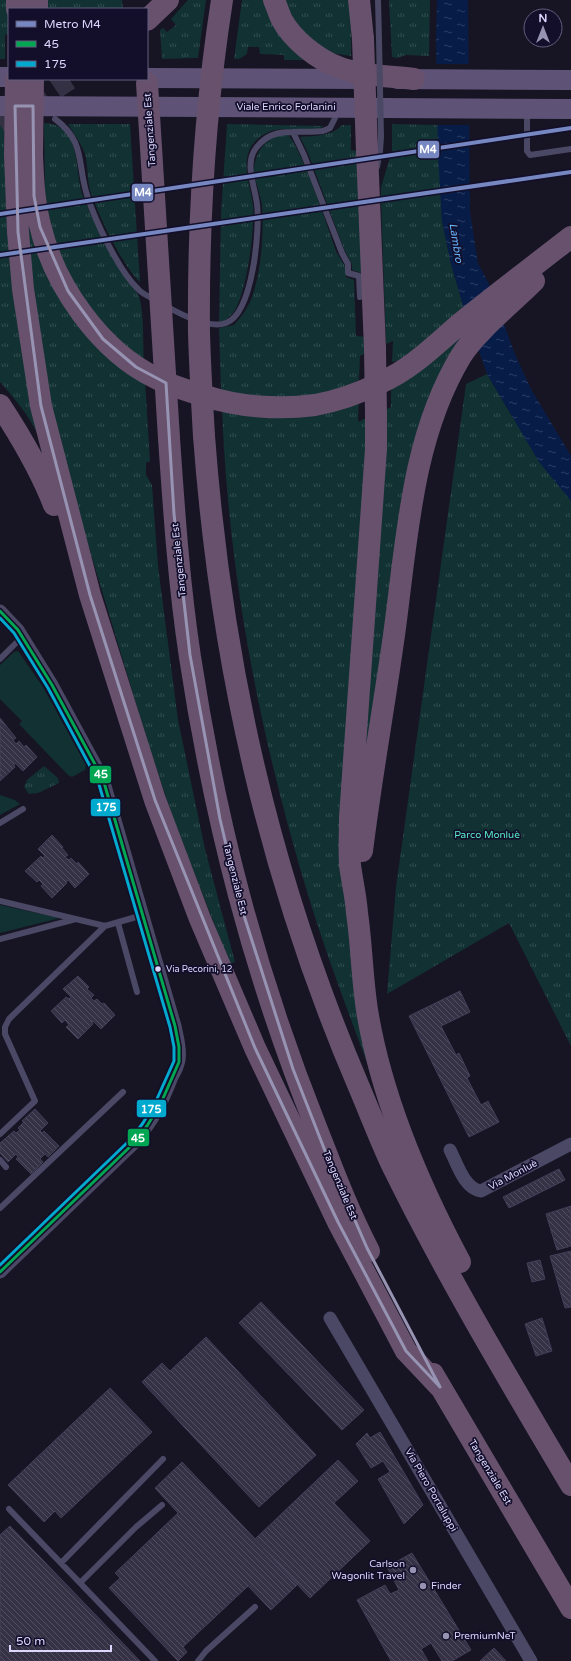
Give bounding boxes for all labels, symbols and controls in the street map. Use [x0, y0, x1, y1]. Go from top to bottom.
legend [8, 8, 148, 80]
north arrow [523, 8, 563, 48]
text: N [539, 12, 547, 25]
text: Metro M4 [44, 17, 101, 31]
text: 45 [44, 37, 59, 51]
text: 175 [44, 57, 67, 71]
street label: Tangenziale Est [141, 93, 159, 167]
street label: Viale Enrico Forlanini [236, 101, 336, 113]
line badge: M4 [417, 140, 440, 159]
text: M4 [419, 143, 437, 156]
line badge: M4 [131, 183, 154, 202]
text: M4 [134, 186, 152, 199]
water label: Lambro [446, 222, 466, 265]
street label: Tangenziale Est [169, 523, 189, 597]
line badge: 45 [89, 765, 112, 784]
text: 45 [94, 768, 108, 781]
line badge: 175 [90, 798, 121, 817]
text: 175 [96, 801, 116, 814]
park label: Parco Monluè [454, 829, 520, 841]
street label: Tangenziale Est [220, 842, 250, 916]
marker: Via Pecorini, 12 [153, 964, 163, 974]
place label: Via Pecorini, 12 [166, 964, 232, 975]
line badge: 175 [136, 1099, 167, 1118]
text: 175 [141, 1103, 161, 1116]
line badge: 45 [127, 1128, 150, 1147]
text: 45 [131, 1132, 145, 1145]
street label: Tangenziale Est [320, 1149, 360, 1221]
street label: Via Monluè [487, 1157, 540, 1193]
street label: Tangenziale Est [466, 1437, 514, 1507]
street label: Via Piero Portaluppi [402, 1446, 460, 1534]
place label: Carlson Wagonlit Travel [332, 1558, 405, 1582]
marker: Carlson Wagonlit Travel [408, 1565, 418, 1575]
place label: Finder [431, 1580, 462, 1592]
marker: Finder [418, 1581, 428, 1591]
scale bar [10, 1627, 111, 1653]
place label: PremiumNeT [454, 1630, 516, 1642]
marker: PremiumNeT [441, 1631, 451, 1641]
text: 50 m [16, 1634, 45, 1648]

